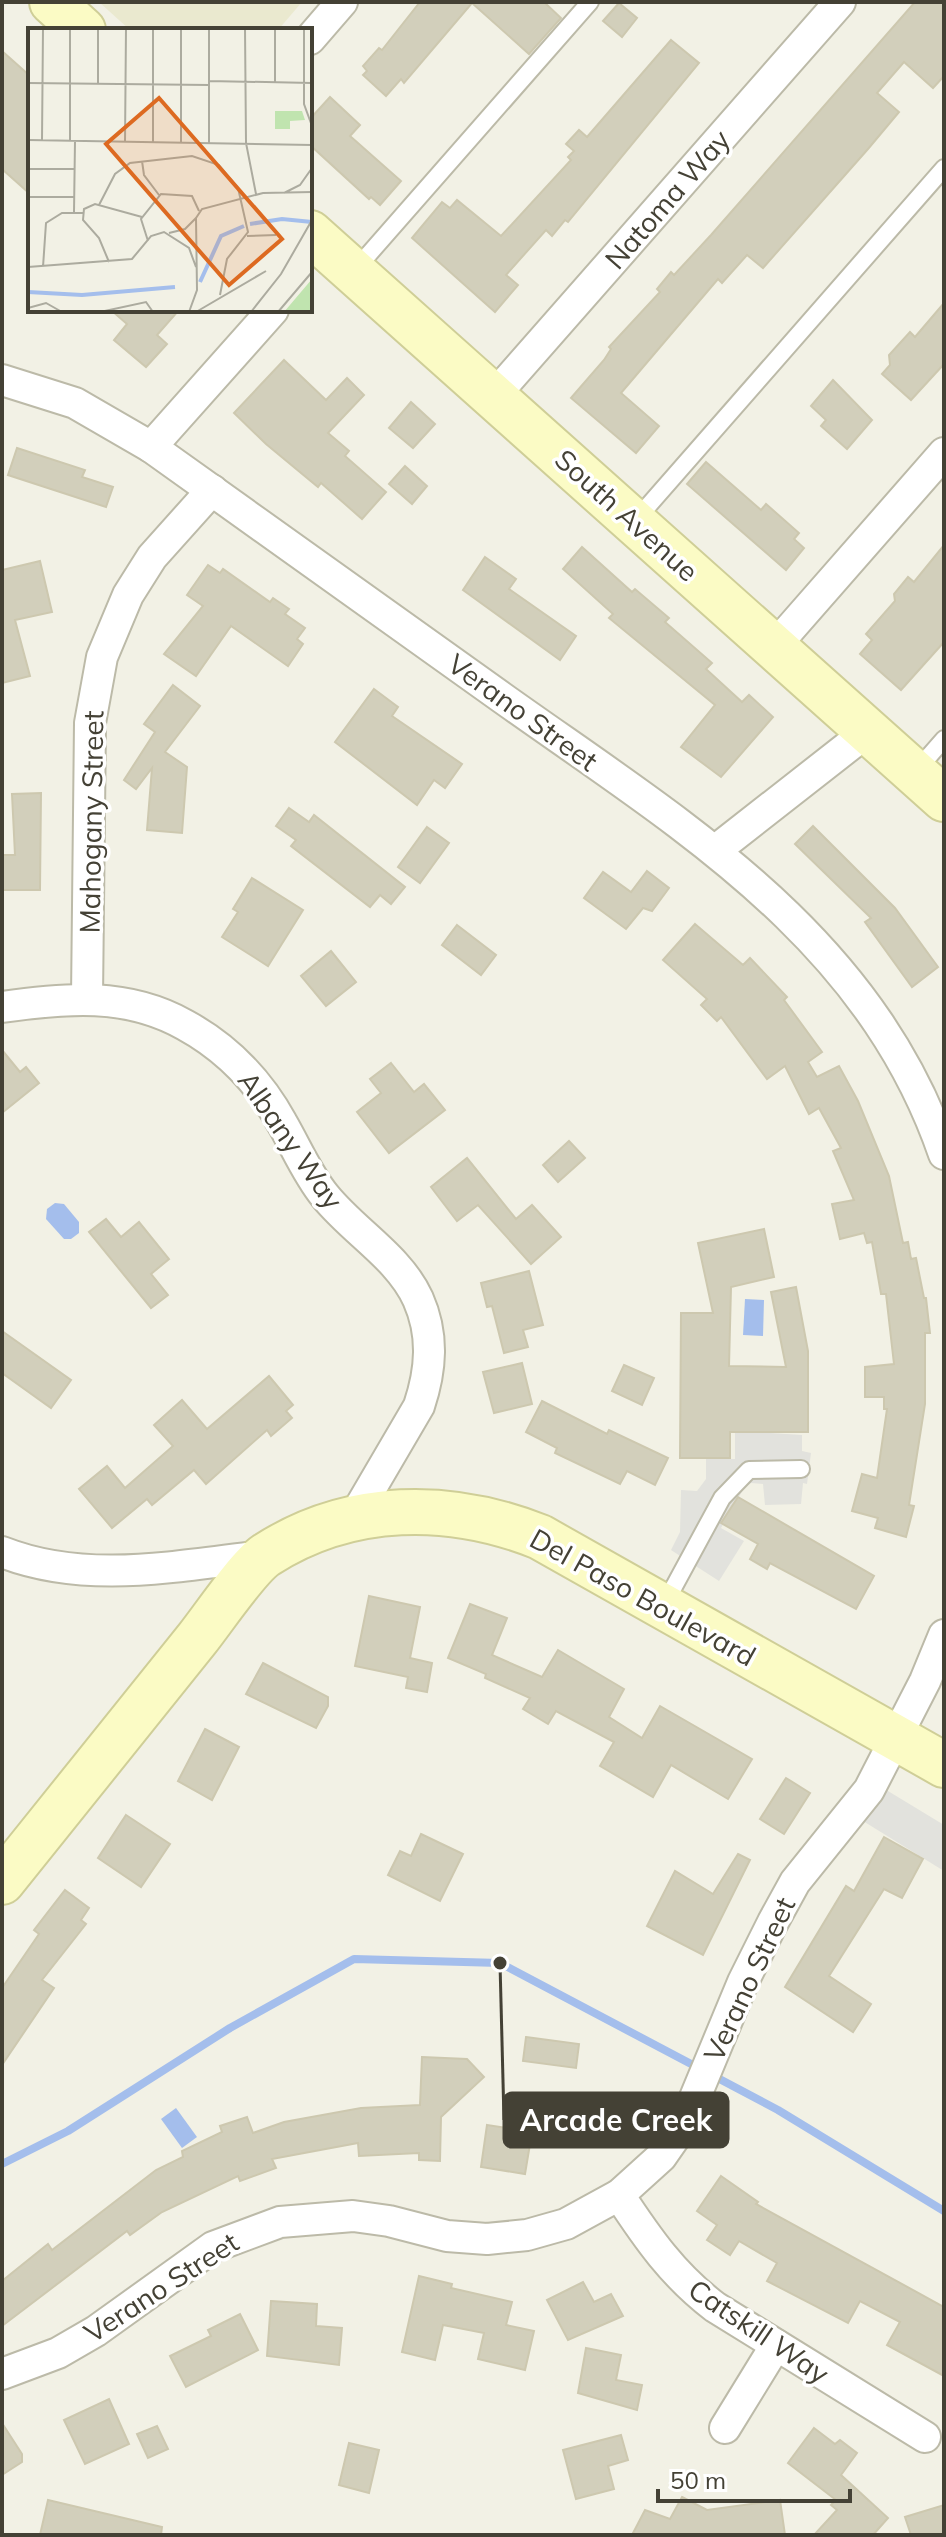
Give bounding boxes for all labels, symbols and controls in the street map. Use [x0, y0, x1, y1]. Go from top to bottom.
inset map [28, 28, 312, 312]
street label: Natoma Way [597, 122, 737, 276]
street label: South Avenue [548, 442, 706, 588]
street label: Verano Street [441, 646, 605, 778]
street label: Mahogany Street [72, 710, 110, 934]
street label: Albany Way [231, 1064, 351, 1216]
street label: Del Paso Boulevard [524, 1520, 762, 1674]
street label: Verano Street [696, 1891, 802, 2067]
callout: Arcade Creek [504, 2093, 728, 2147]
text: Arcade Creek [520, 2101, 714, 2139]
street label: Verano Street [77, 2224, 245, 2350]
street label: Catskill Way [682, 2271, 836, 2391]
scale bar [658, 2453, 850, 2503]
text: 50 m [670, 2465, 726, 2495]

